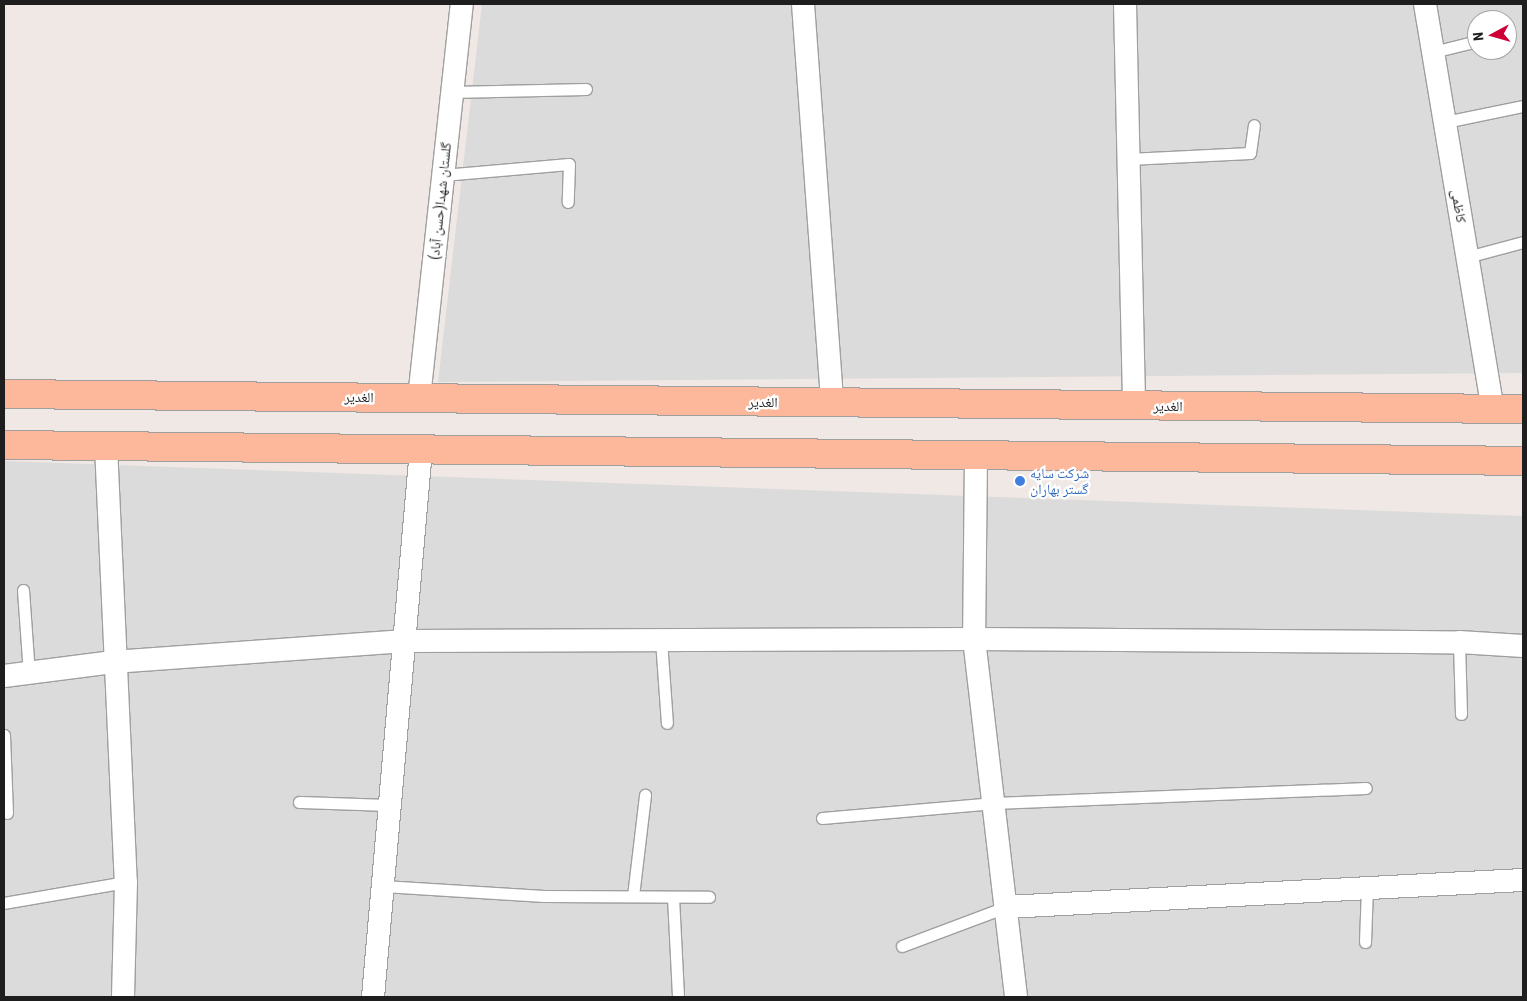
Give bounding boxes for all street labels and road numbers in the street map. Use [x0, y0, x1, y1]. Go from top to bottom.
street label: گلستان شهدا(حسن آباد) [425, 141, 455, 261]
street label: کاظمی [1448, 188, 1470, 224]
street label: الغدیر [344, 388, 374, 406]
street label: الغدیر [748, 393, 778, 411]
street label: الغدیر [1153, 397, 1183, 415]

